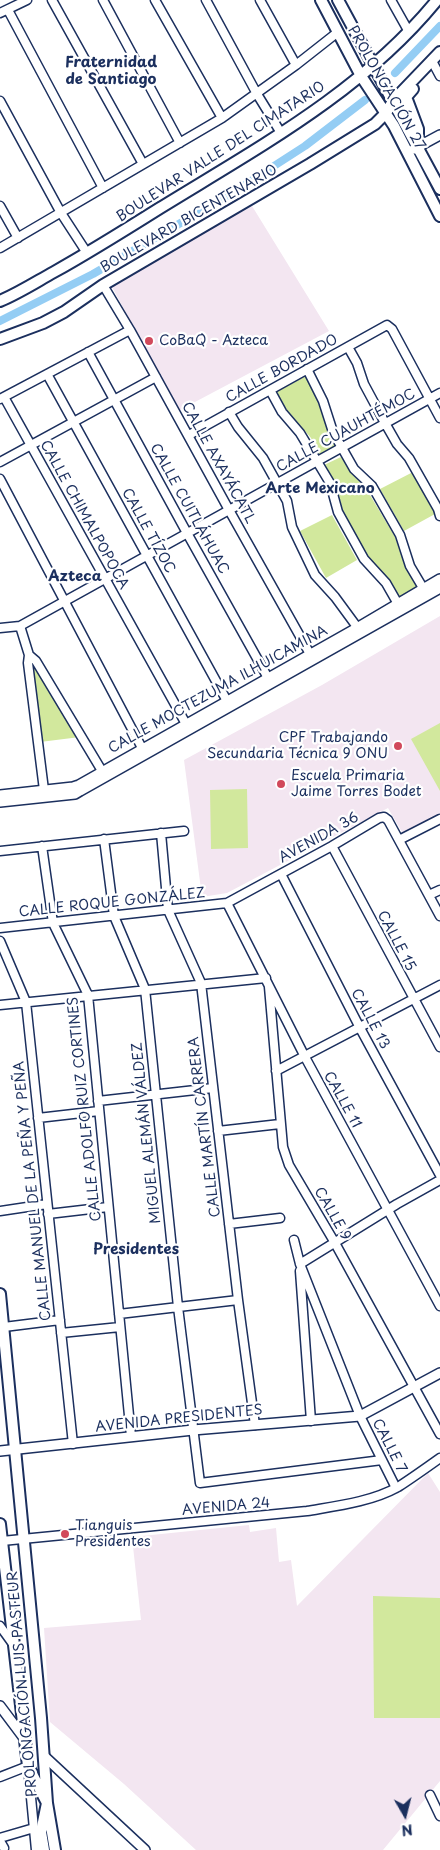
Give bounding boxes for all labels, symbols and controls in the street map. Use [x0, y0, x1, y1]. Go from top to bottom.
street label: PROLONGACIÓN 27 [344, 23, 428, 153]
district label: Fraternidad de Santiago [65, 54, 157, 89]
street label: BOULEVAR VALLE DEL CIMATARIO [114, 78, 328, 226]
street label: BOULEVARD BICENTENARIO [98, 161, 280, 277]
street label: CALLE BORDADO [223, 331, 341, 407]
place label: CoBaQ - Azteca [159, 333, 268, 349]
marker: CoBaQ - Azteca [143, 335, 155, 347]
street label: CALLE CUAUHTÉMOC [274, 386, 418, 476]
street label: CALLE AXAYÁCATL [178, 399, 258, 527]
street label: CALLE CHIMALPOPOCA [36, 437, 132, 593]
street label: CALLE CUITLÁHUAC [146, 441, 232, 577]
district label: Arte Mexicano [265, 480, 375, 498]
street label: CALLE TÍZOC [118, 486, 178, 576]
district label: Azteca [48, 568, 102, 586]
street label: CALLE MOCTEZUMA ILHUICAMINA [105, 623, 331, 757]
place label: CPF Trabajando Secundaria Técnica 9 ONU [207, 730, 388, 762]
marker: CPF Trabajando Secundaria Técnica 9 ONU [392, 740, 404, 752]
place label: Escuela Primaria Jaime Torres Bodet [291, 768, 422, 800]
marker: Escuela Primaria Jaime Torres Bodet [275, 778, 287, 790]
street label: AVENIDA 36 [276, 809, 362, 867]
street label: CALLE ROQUE GONZÁLEZ [18, 885, 206, 921]
street label: CALLE 15 [373, 908, 419, 974]
street label: CALLE 13 [347, 986, 393, 1052]
street label: CALLE ADOLFO RUIZ CORTINES [65, 996, 105, 1222]
street label: CALLE MARTÍN CARRERA [186, 1036, 224, 1218]
street label: MIGUEL ALEMÁN VÁLDEZ [129, 1041, 165, 1225]
street label: CALLE MANUEL DE LA PEÑA Y PEÑA [11, 1060, 55, 1322]
street label: CALLE 11 [320, 1069, 364, 1131]
street label: CALLE 9 [310, 1184, 354, 1244]
district label: Presidentes [93, 1241, 179, 1259]
street label: AVENIDA PRESIDENTES [95, 1402, 263, 1436]
street label: CALLE 7 [368, 1416, 410, 1476]
street label: AVENIDA 24 [181, 1495, 271, 1519]
place label: Tianguis Presidentes [75, 1518, 151, 1550]
marker: Tianguis Presidentes [59, 1528, 71, 1540]
street label: PROLONGACIÓN LUIS PASTEUR [5, 1570, 41, 1798]
north arrow [380, 1790, 430, 1840]
text: N [400, 1819, 414, 1842]

